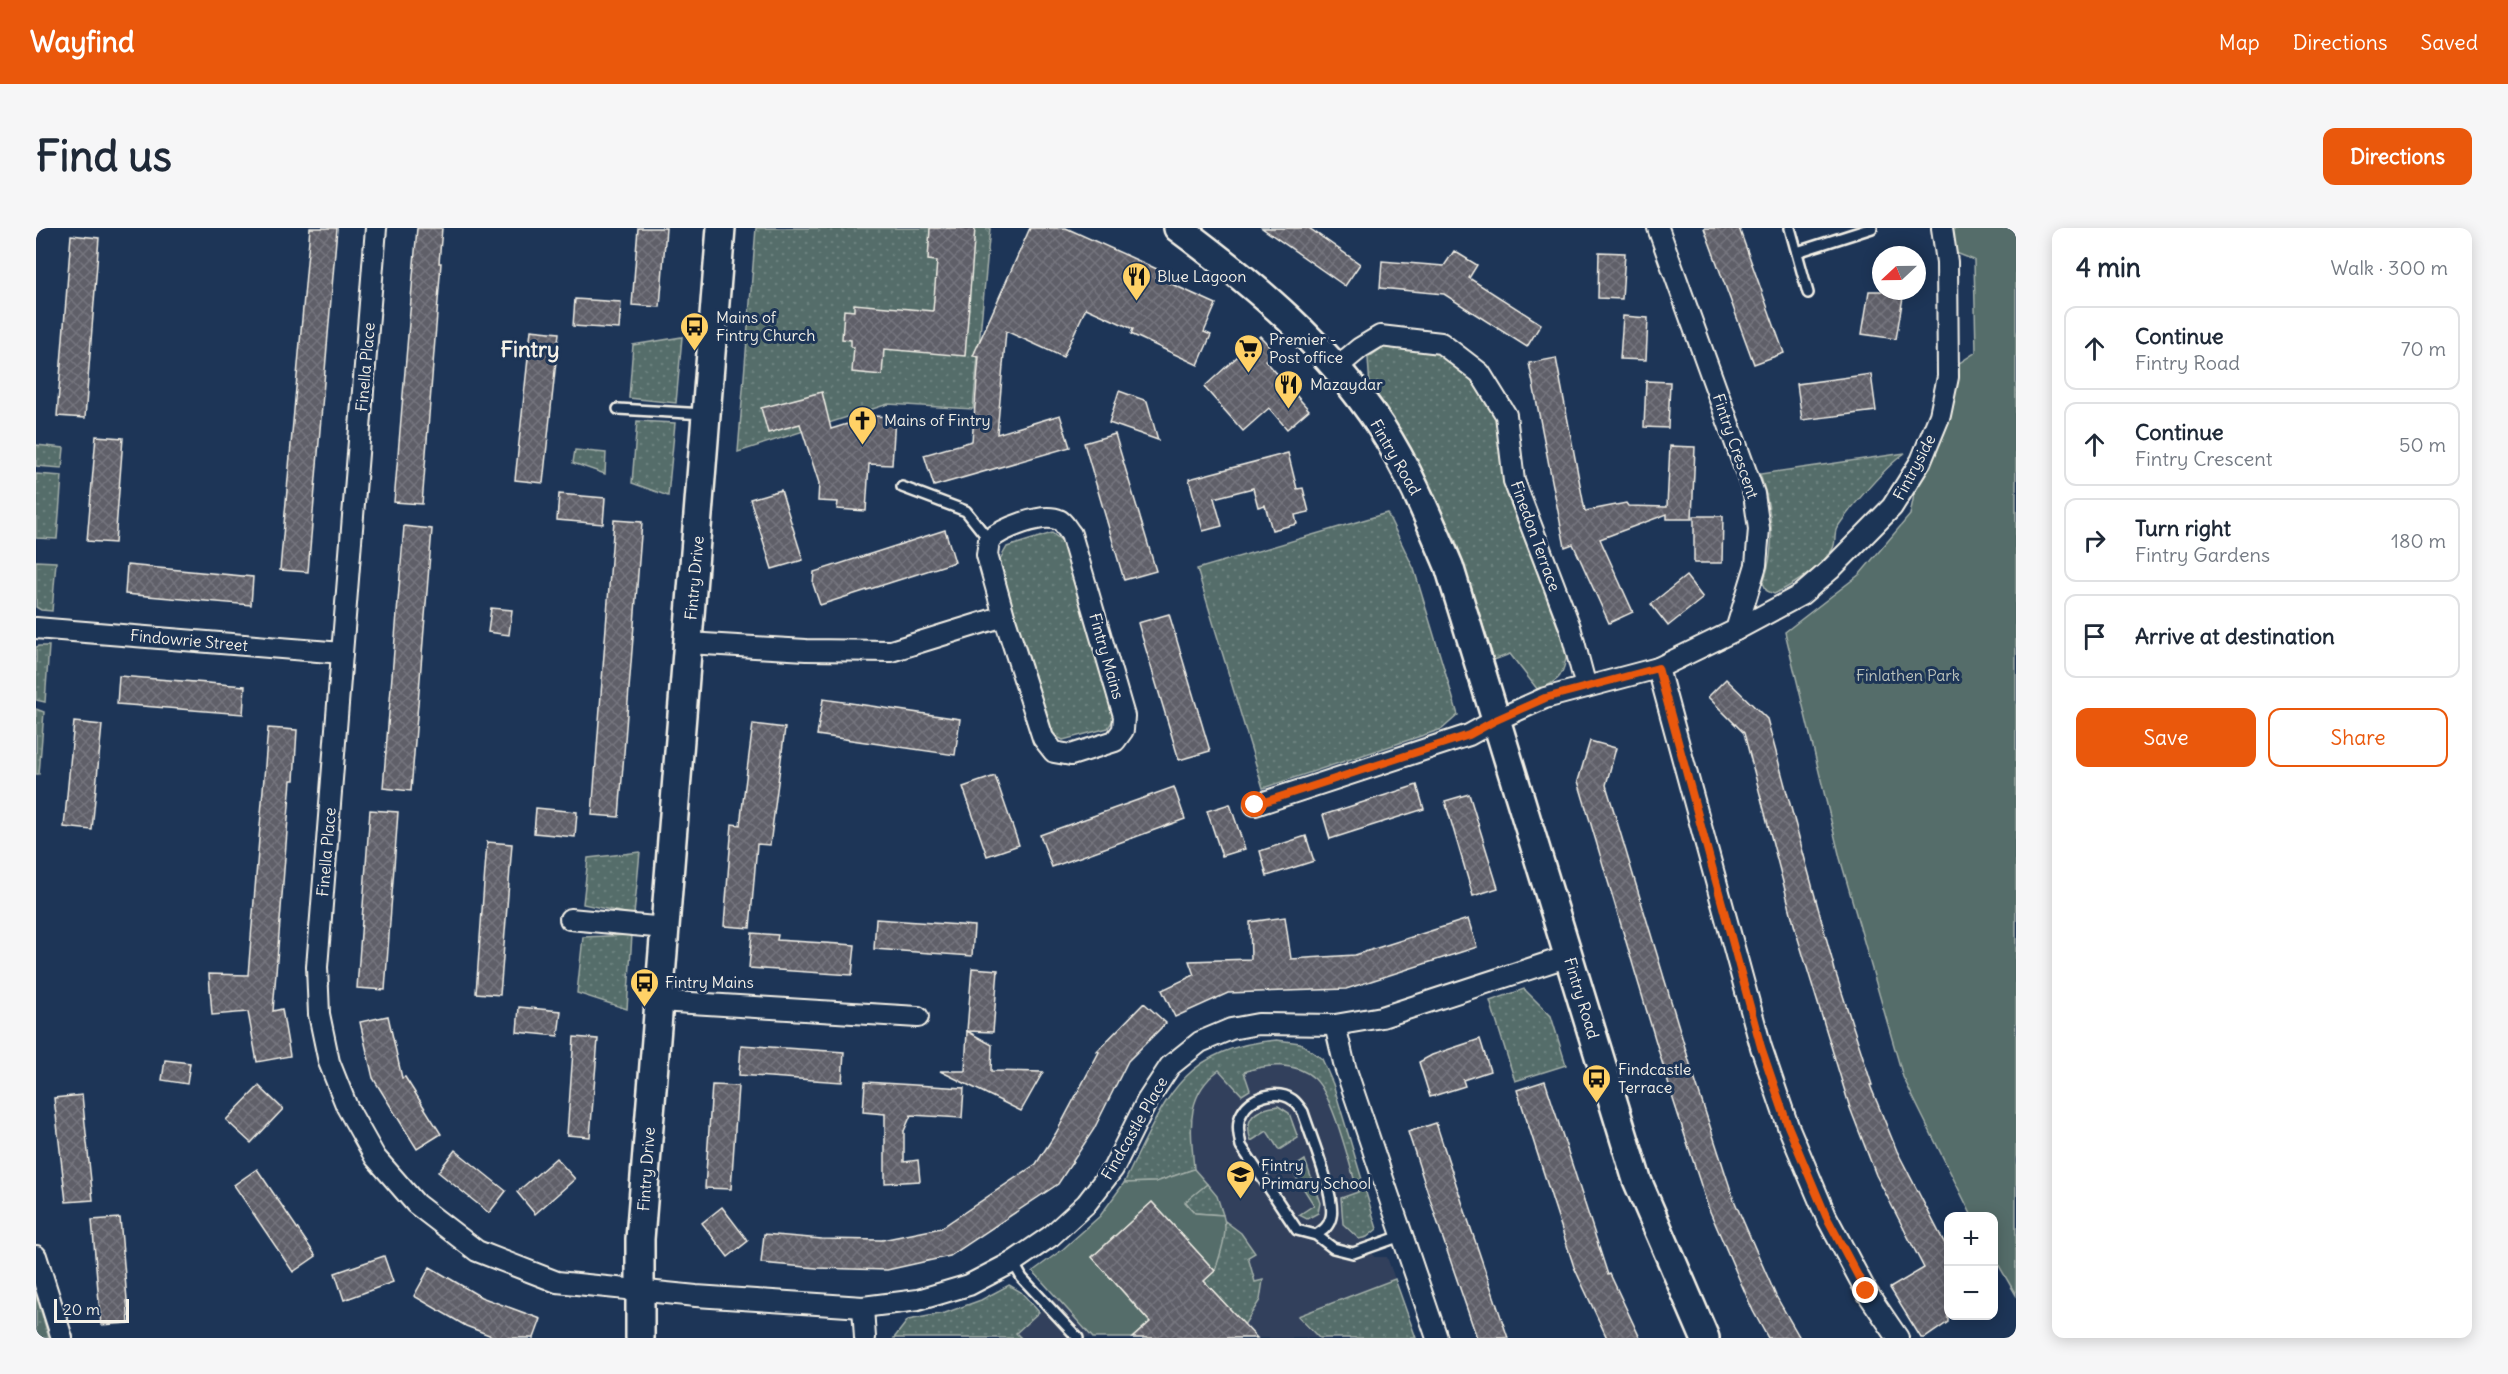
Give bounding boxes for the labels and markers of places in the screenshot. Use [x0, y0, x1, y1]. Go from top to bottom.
restaurant icon: Blue Lagoon [1120, 260, 1152, 302]
place label: Blue Lagoon [1157, 266, 1247, 286]
place label: Mains of Fintry Church [716, 307, 815, 345]
bus stop icon: Mains of Fintry Church [679, 310, 711, 352]
place label: Premier - Post office [1269, 329, 1343, 367]
supermarket icon: Premier - Post office [1232, 332, 1264, 374]
restaurant icon: Mazaydar [1273, 368, 1305, 410]
place label: Mazaydar [1310, 374, 1383, 394]
church icon: Mains of Fintry [847, 404, 879, 446]
place label: Mains of Fintry [884, 410, 991, 430]
bus stop icon: Fintry Mains [628, 966, 660, 1008]
place label: Fintry Mains [665, 972, 754, 992]
place label: Findcastle Terrace [1618, 1059, 1691, 1097]
bus stop icon: Findcastle Terrace [1581, 1062, 1613, 1104]
place label: Fintry Primary School [1261, 1155, 1371, 1193]
school or university icon: Fintry Primary School [1224, 1158, 1256, 1200]

